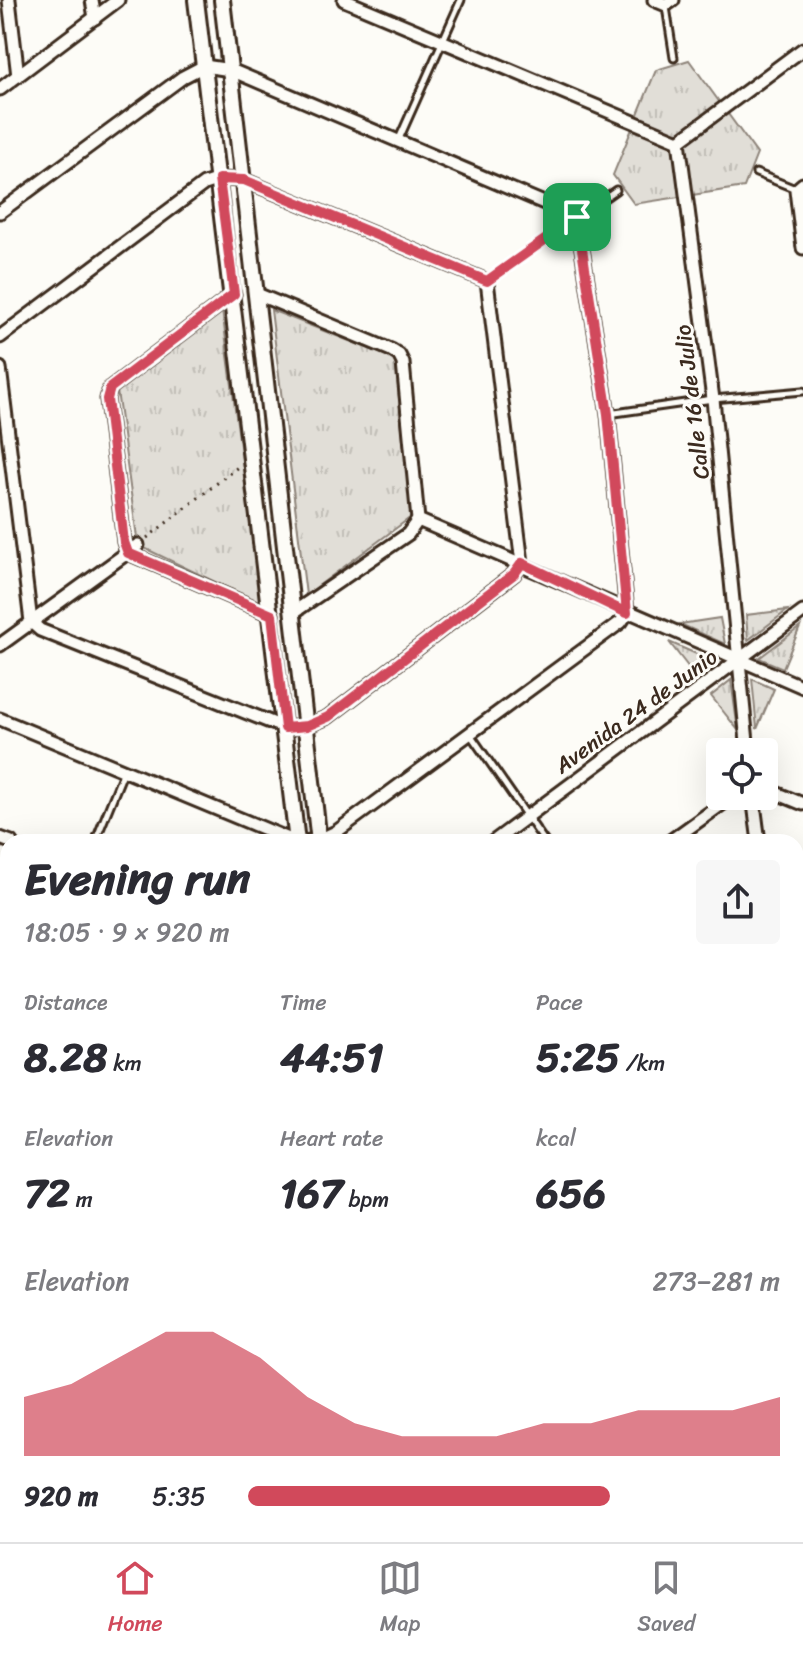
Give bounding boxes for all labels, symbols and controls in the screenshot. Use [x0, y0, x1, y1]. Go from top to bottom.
pin [543, 183, 611, 251]
icon: arrive [555, 195, 599, 239]
street label: Calle 16 de Julio [663, 322, 721, 481]
street label: Avenida 24 de Junio [545, 638, 726, 784]
map controls [706, 738, 778, 810]
button: locate [706, 738, 778, 810]
text: Evening run [24, 840, 250, 918]
button: share [696, 860, 780, 944]
text: 18:05 · 9 × 920 m [24, 909, 230, 955]
text: Distance [24, 983, 108, 1022]
text: Time [280, 983, 327, 1022]
text: Pace [536, 983, 583, 1022]
text: 8.28 [24, 1022, 107, 1093]
text: 44:51 [280, 1022, 384, 1093]
text: 5:25 [536, 1022, 620, 1093]
text: km [107, 1044, 142, 1083]
text: /km [620, 1044, 665, 1083]
text: Elevation [24, 1119, 113, 1158]
text: Heart rate [280, 1119, 383, 1158]
text: kcal [536, 1119, 576, 1158]
text: 72 [24, 1158, 70, 1229]
text: 167 [280, 1158, 343, 1229]
text: 656 [536, 1158, 606, 1229]
text: m [70, 1180, 93, 1219]
text: bpm [343, 1180, 389, 1219]
text: Elevation [24, 1258, 129, 1304]
text: 273–281 m [653, 1258, 780, 1304]
text: 920 m [24, 1473, 98, 1519]
text: 5:35 [152, 1473, 206, 1519]
tab: Home [108, 1556, 163, 1643]
tab: Map [378, 1556, 422, 1643]
tab: Saved [637, 1556, 695, 1643]

